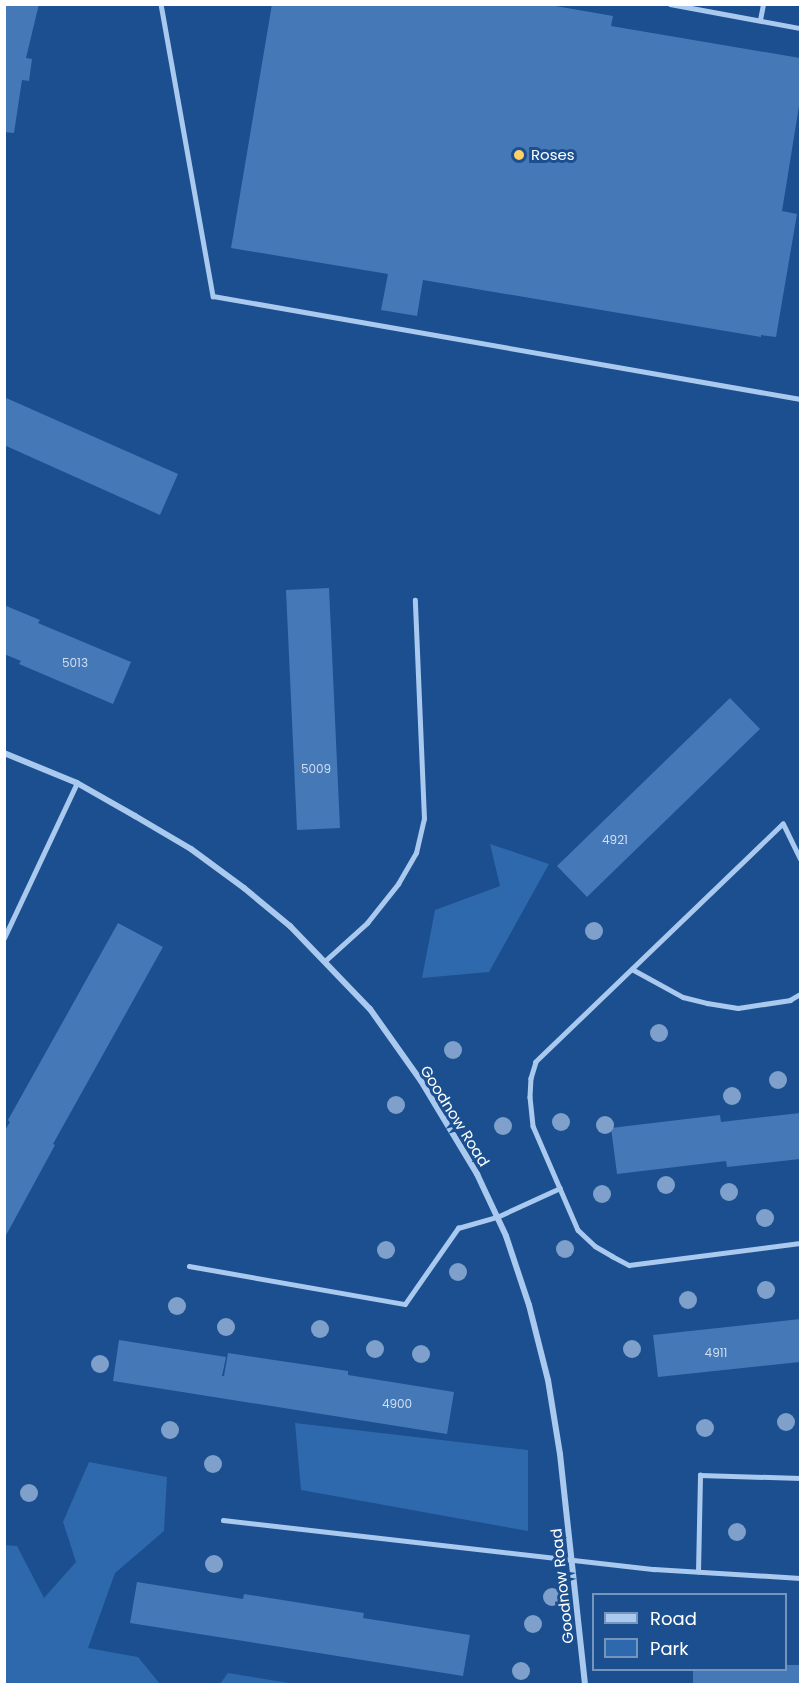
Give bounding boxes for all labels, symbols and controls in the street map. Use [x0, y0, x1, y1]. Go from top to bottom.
place label: Roses [531, 146, 575, 164]
marker: Roses [512, 148, 526, 162]
house number: 5013 [62, 656, 88, 670]
house number: 5009 [301, 762, 331, 776]
house number: 4921 [602, 833, 628, 847]
street label: Goodnow Road [417, 1062, 493, 1170]
house number: 4911 [705, 1346, 727, 1360]
house number: 4900 [382, 1397, 412, 1411]
street label: Goodnow Road [547, 1528, 577, 1644]
legend [592, 1593, 787, 1671]
text: Road [650, 1606, 697, 1631]
text: Park [650, 1636, 689, 1661]

